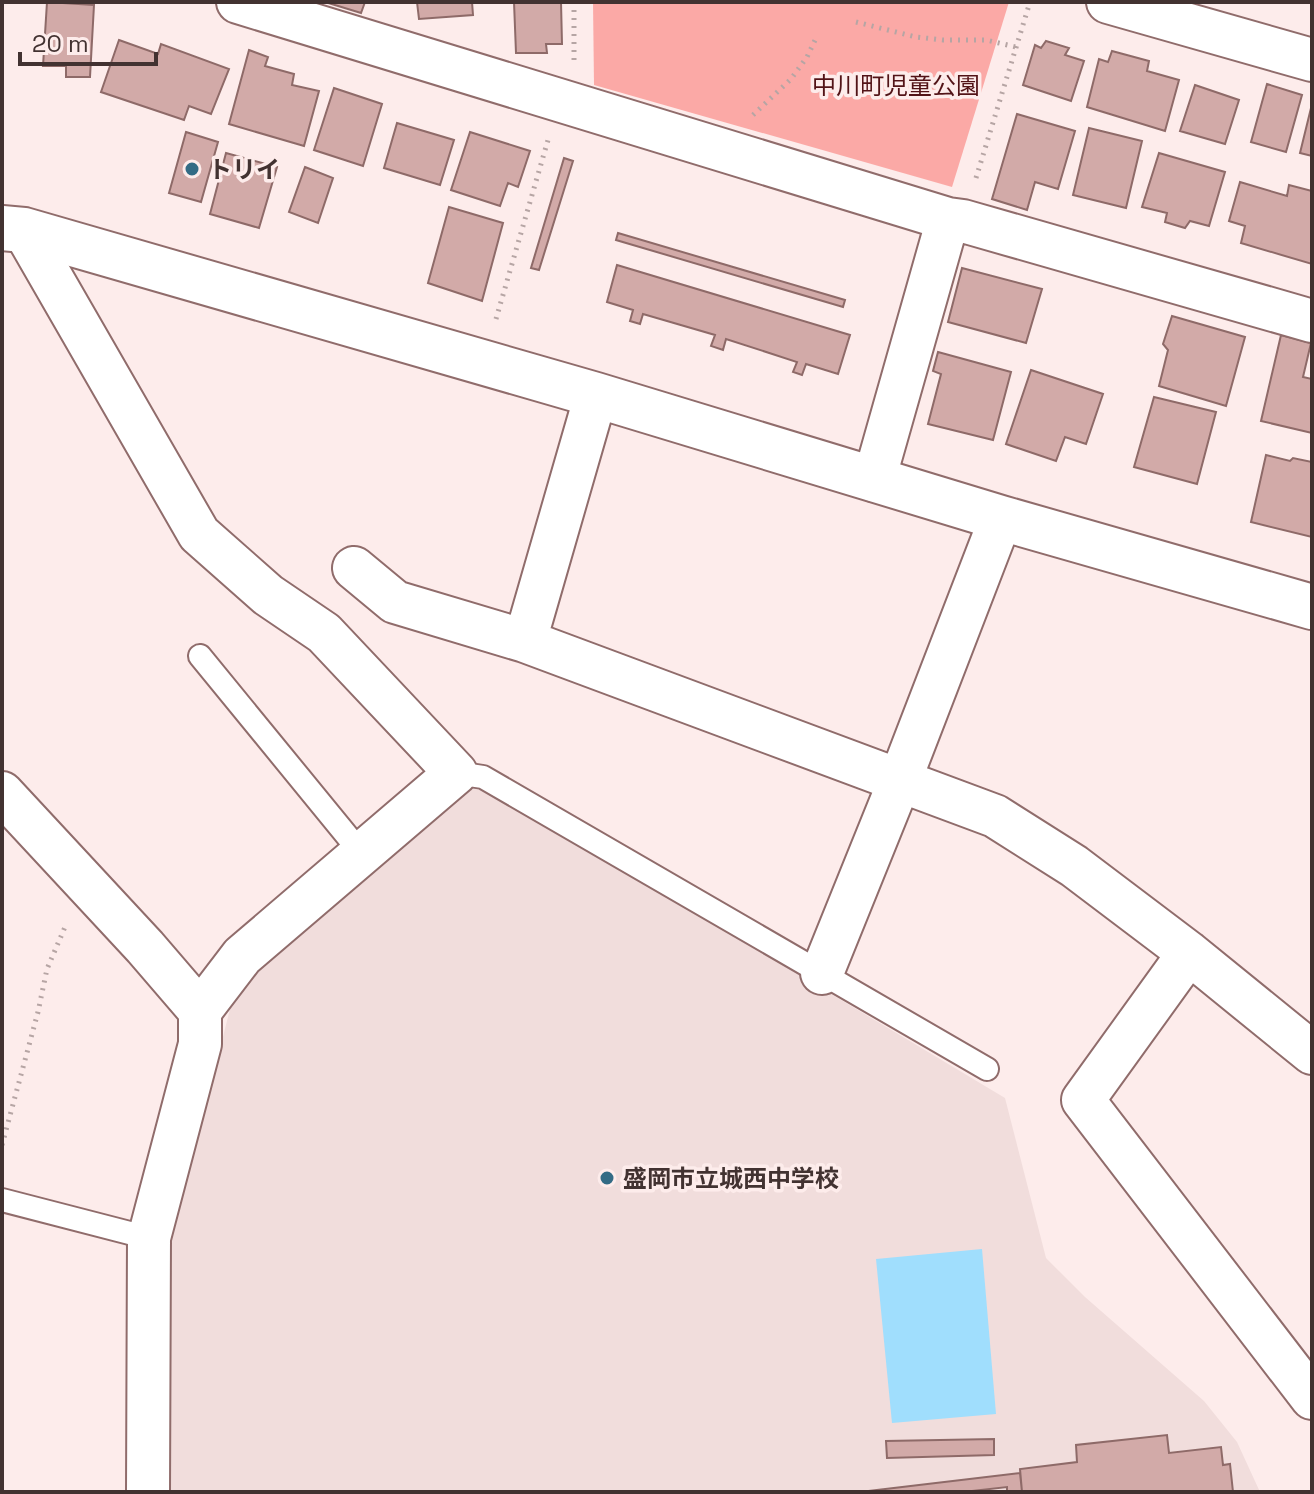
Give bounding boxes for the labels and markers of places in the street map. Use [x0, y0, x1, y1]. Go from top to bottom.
place label: トリイ [208, 154, 280, 185]
marker: トリイ [183, 160, 201, 178]
place label: 盛岡市立城西中学校 [623, 1163, 839, 1194]
marker: 盛岡市立城西中学校 [598, 1169, 616, 1187]

